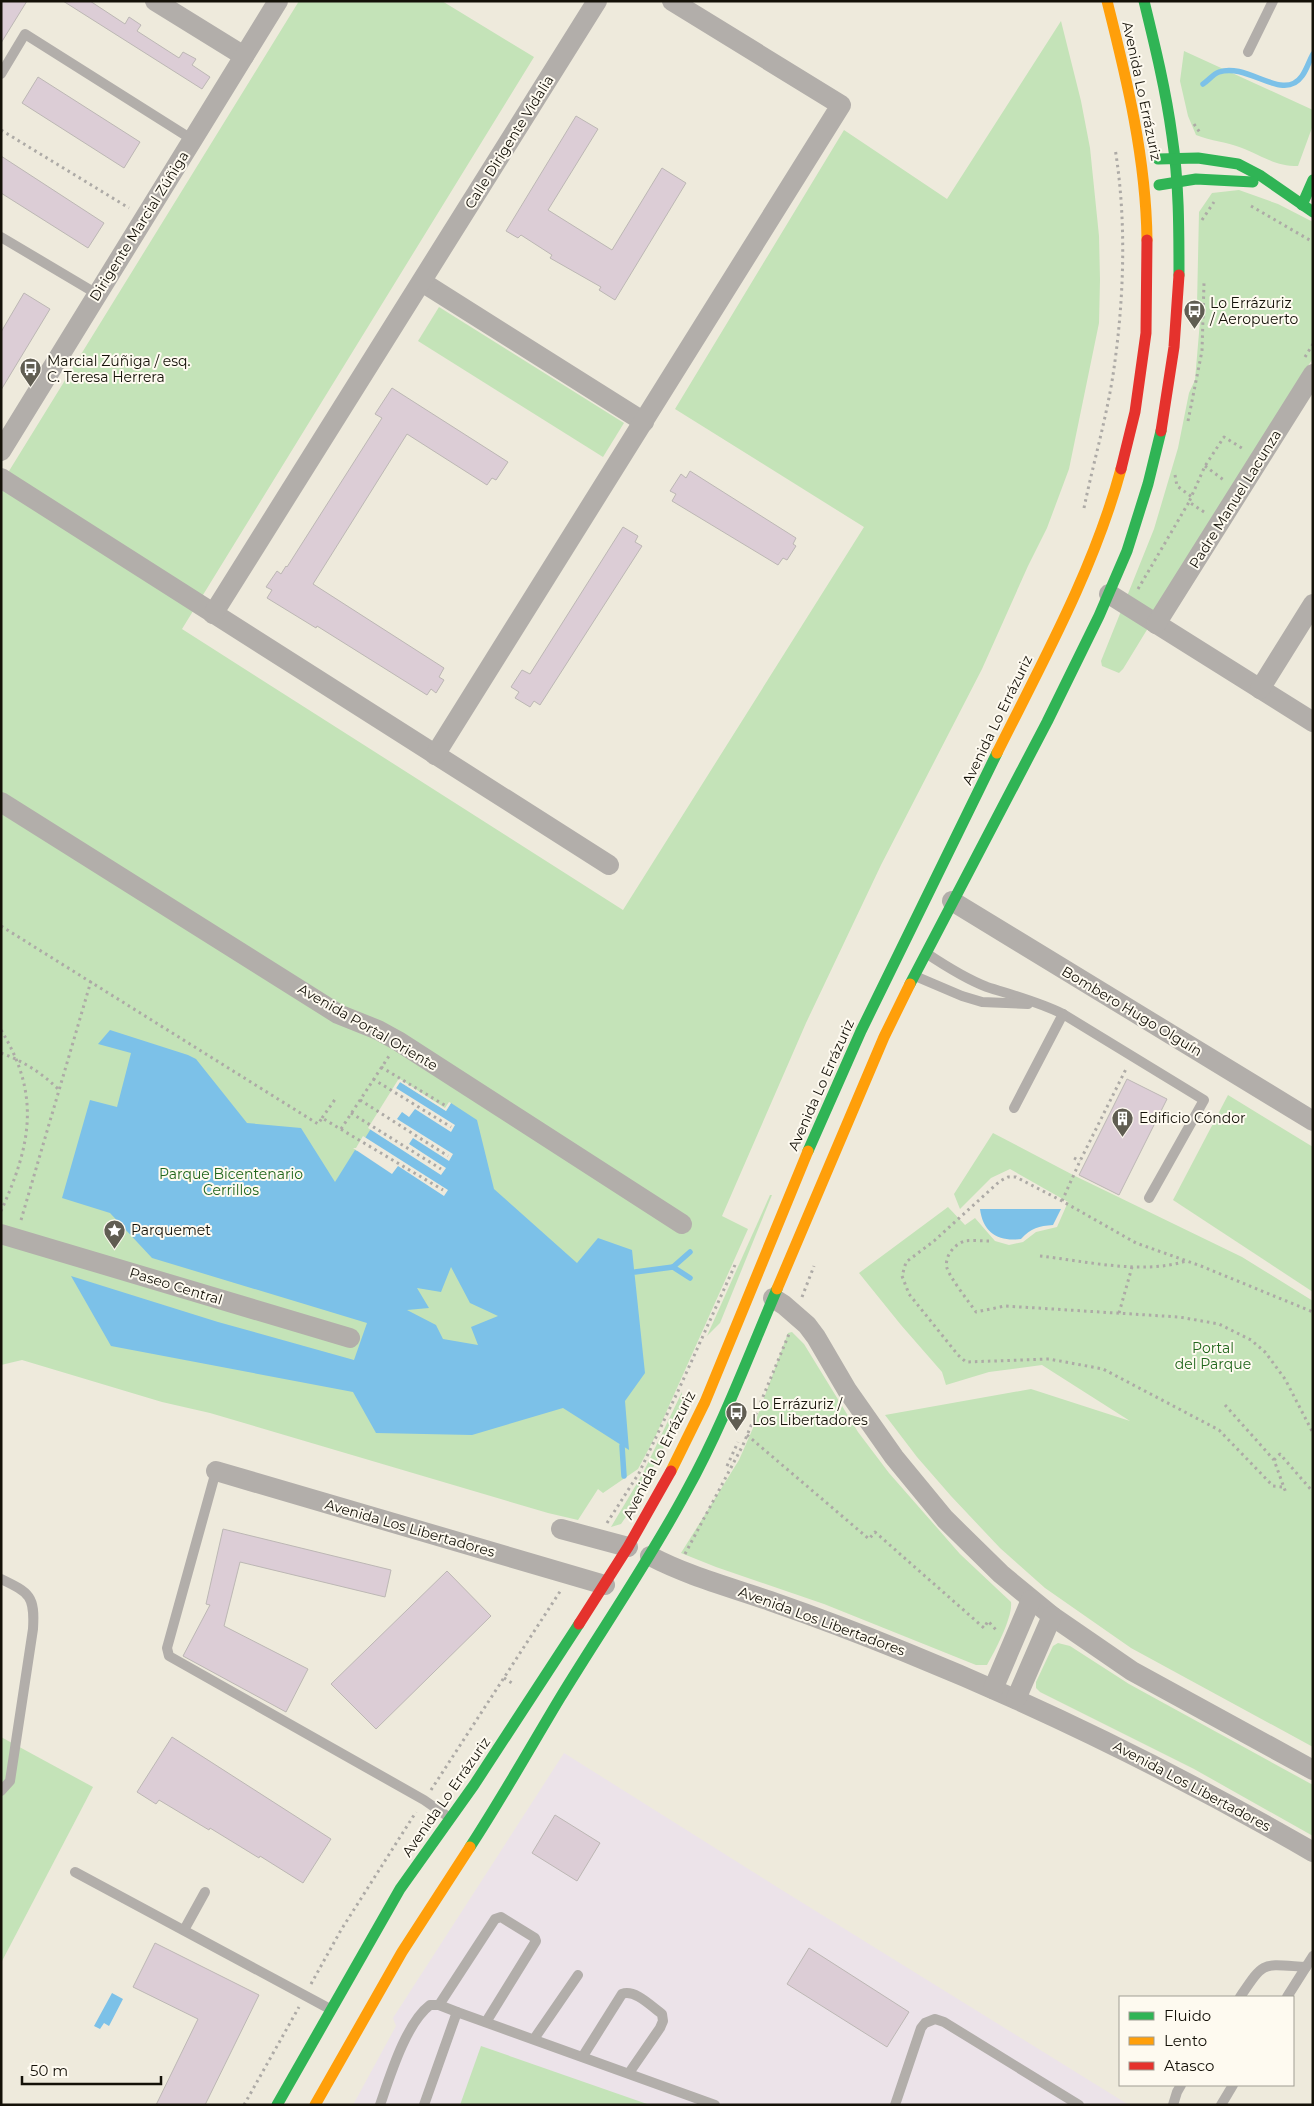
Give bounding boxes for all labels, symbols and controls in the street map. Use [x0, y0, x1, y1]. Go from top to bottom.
street label: Avenida Lo Errázuriz [1118, 20, 1166, 162]
street label: Calle Dirigente Vidalia [461, 72, 557, 212]
street label: Dirigente Marcial Zúñiga [85, 148, 193, 304]
place label: Lo Errázuriz / Aeropuerto [1209, 294, 1299, 328]
bus stop icon: Lo Errázuriz / Aeropuerto [1182, 299, 1206, 330]
place label: Marcial Zúñiga / esq. C. Teresa Herrera [47, 352, 191, 386]
bus stop icon: Marcial Zúñiga / esq. C. Teresa Herrera [19, 357, 43, 388]
street label: Padre Manuel Lacunza [1185, 426, 1285, 572]
street label: Avenida Lo Errázuriz [958, 652, 1036, 788]
street label: Bombero Hugo Olguín [1059, 962, 1205, 1060]
street label: Avenida Portal Oriente [295, 980, 441, 1074]
street label: Avenida Lo Errázuriz [784, 1017, 858, 1153]
building icon: Edificio Cóndor [1111, 1106, 1135, 1137]
place label: Edificio Cóndor [1139, 1109, 1246, 1127]
park label: Parque Bicentenario Cerrillos [159, 1165, 303, 1199]
place icon: Parquemet [103, 1218, 127, 1249]
place label: Parquemet [131, 1221, 211, 1239]
street label: Paseo Central [127, 1263, 225, 1309]
park label: Portal del Parque [1175, 1339, 1251, 1373]
street label: Avenida Lo Errázuriz [619, 1388, 699, 1522]
place label: Lo Errázuriz / Los Libertadores [752, 1395, 868, 1429]
bus stop icon: Lo Errázuriz / Los Libertadores [724, 1400, 748, 1431]
street label: Avenida Los Libertadores [323, 1495, 497, 1561]
street label: Avenida Los Libertadores [736, 1582, 908, 1660]
street label: Avenida Lo Errázuriz [398, 1734, 494, 1860]
street label: Avenida Los Libertadores [1110, 1737, 1274, 1835]
legend [1119, 1996, 1294, 2086]
text: Fluido [1164, 2006, 1211, 2025]
text: Lento [1164, 2031, 1207, 2050]
scale bar [22, 2054, 161, 2086]
text: Atasco [1164, 2056, 1214, 2075]
text: 50 m [30, 2061, 68, 2080]

